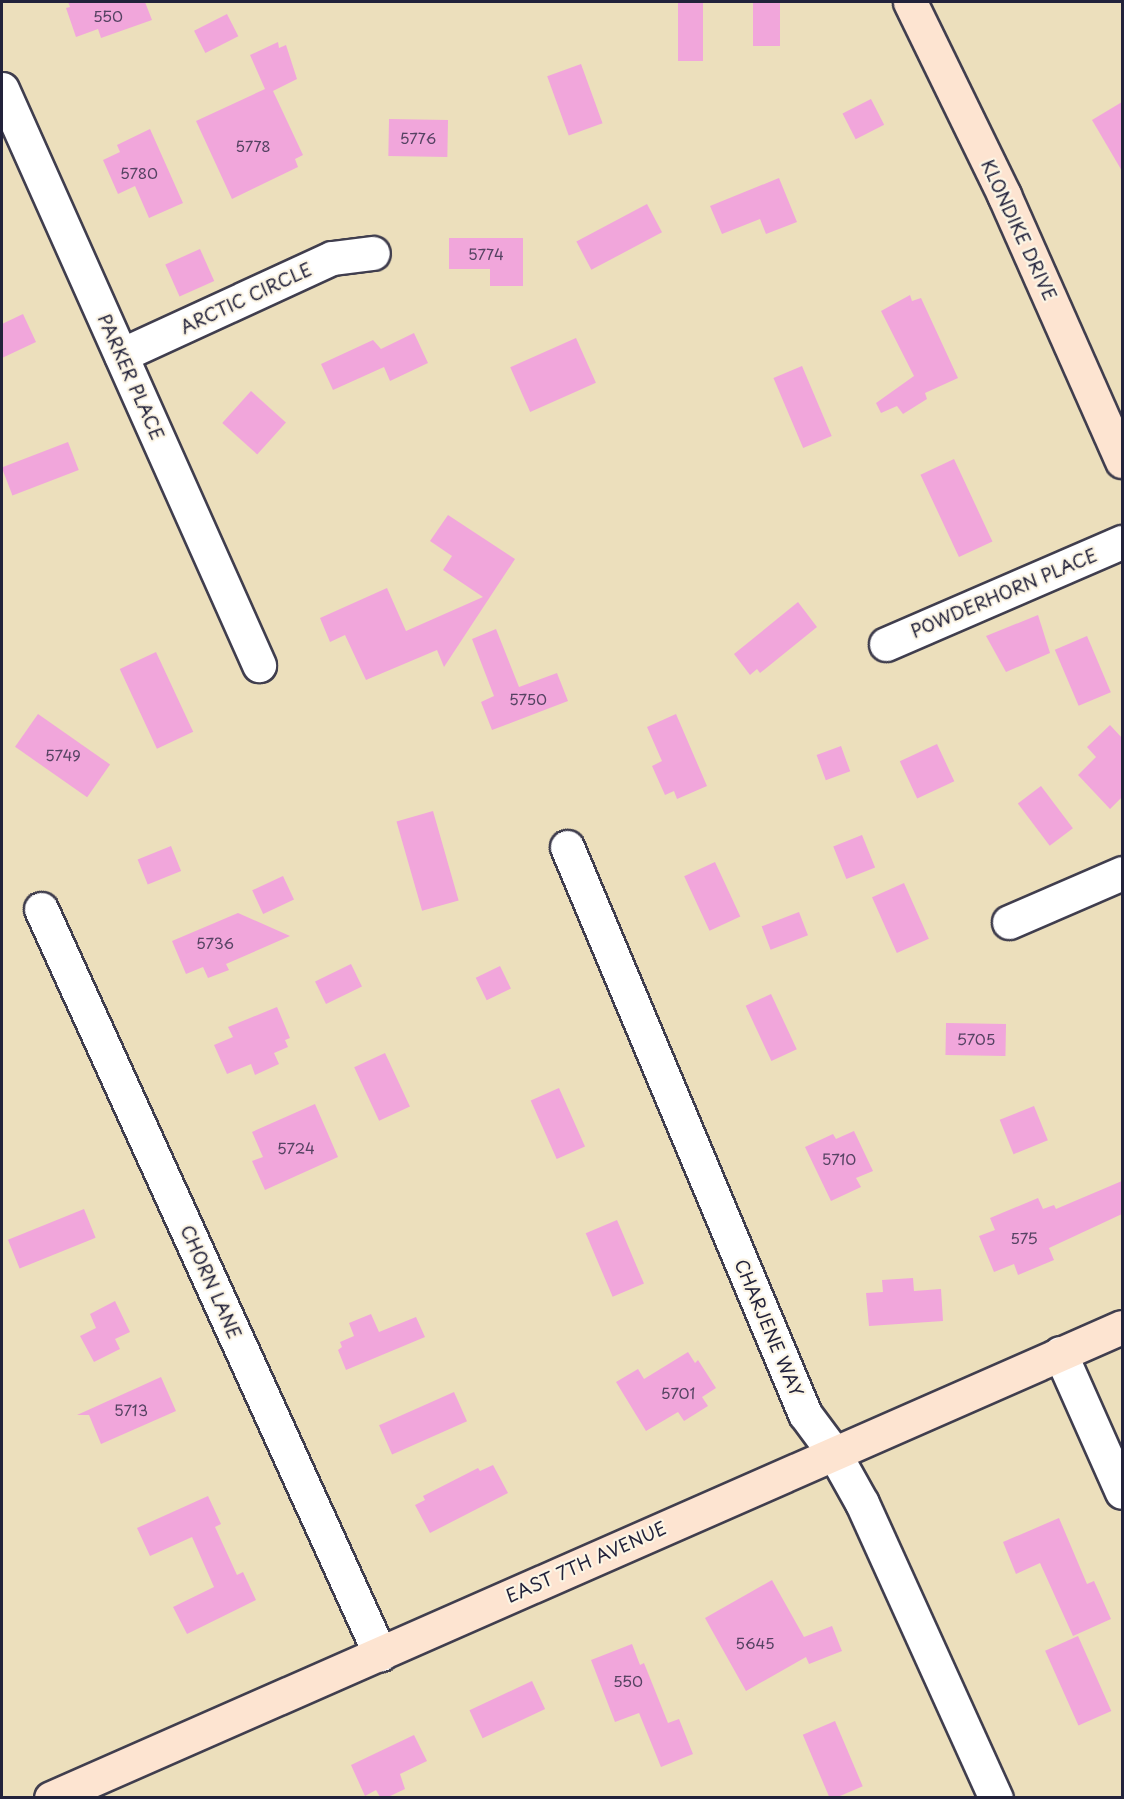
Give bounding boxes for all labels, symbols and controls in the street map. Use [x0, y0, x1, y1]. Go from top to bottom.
house number: 550 [93, 7, 123, 25]
house number: 5776 [400, 129, 436, 147]
house number: 5778 [235, 137, 271, 155]
street label: KLONDIKE DRIVE [977, 156, 1061, 304]
house number: 5780 [120, 164, 158, 182]
house number: 5774 [468, 245, 504, 263]
street label: ARCTIC CIRCLE [176, 258, 316, 338]
street label: PARKER PLACE [93, 309, 169, 445]
street label: POWDERHORN PLACE [907, 544, 1101, 642]
house number: 5750 [509, 690, 547, 708]
house number: 5749 [45, 746, 81, 764]
house number: 5736 [196, 934, 234, 952]
house number: 5705 [957, 1030, 995, 1048]
house number: 5724 [277, 1139, 315, 1157]
house number: 5710 [822, 1150, 856, 1168]
street label: CHORN LANE [176, 1221, 246, 1343]
house number: 575 [1010, 1229, 1038, 1247]
street label: CHARJENE WAY [730, 1255, 808, 1401]
house number: 5701 [661, 1384, 695, 1402]
house number: 5713 [114, 1401, 148, 1419]
street label: EAST 7TH AVENUE [503, 1517, 669, 1607]
house number: 5645 [735, 1634, 775, 1652]
house number: 550 [613, 1672, 643, 1690]

